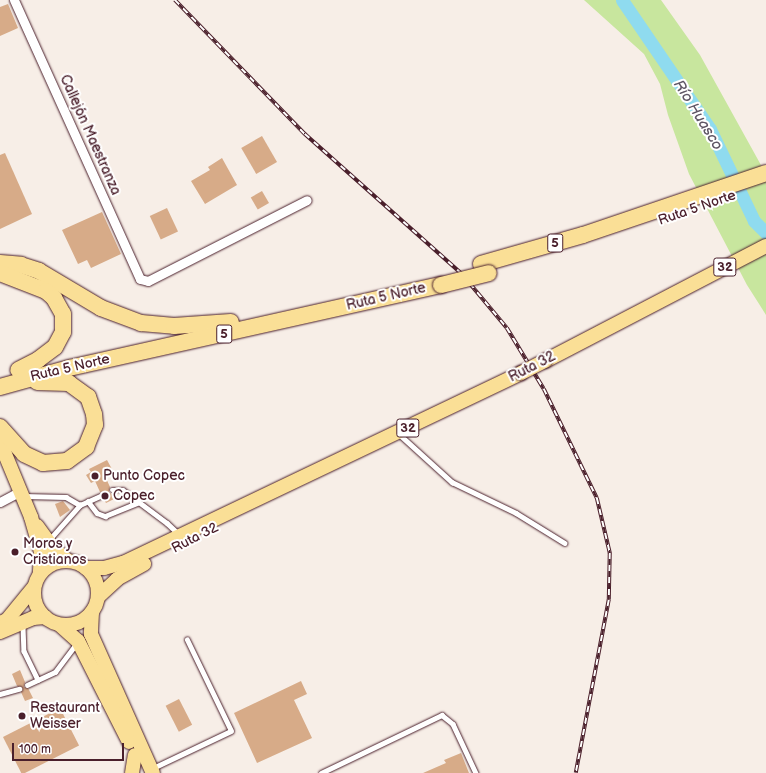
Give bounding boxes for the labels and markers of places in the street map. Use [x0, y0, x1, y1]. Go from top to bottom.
place label: Punto Copec [103, 468, 185, 484]
marker: Punto Copec [90, 471, 100, 481]
place label: Copec [113, 488, 155, 504]
marker: Copec [100, 491, 110, 501]
place label: Moros y Cristianos [23, 536, 86, 568]
marker: Moros y Cristianos [10, 547, 20, 557]
place label: Restaurant Weisser [30, 700, 100, 732]
marker: Restaurant Weisser [17, 711, 27, 721]

